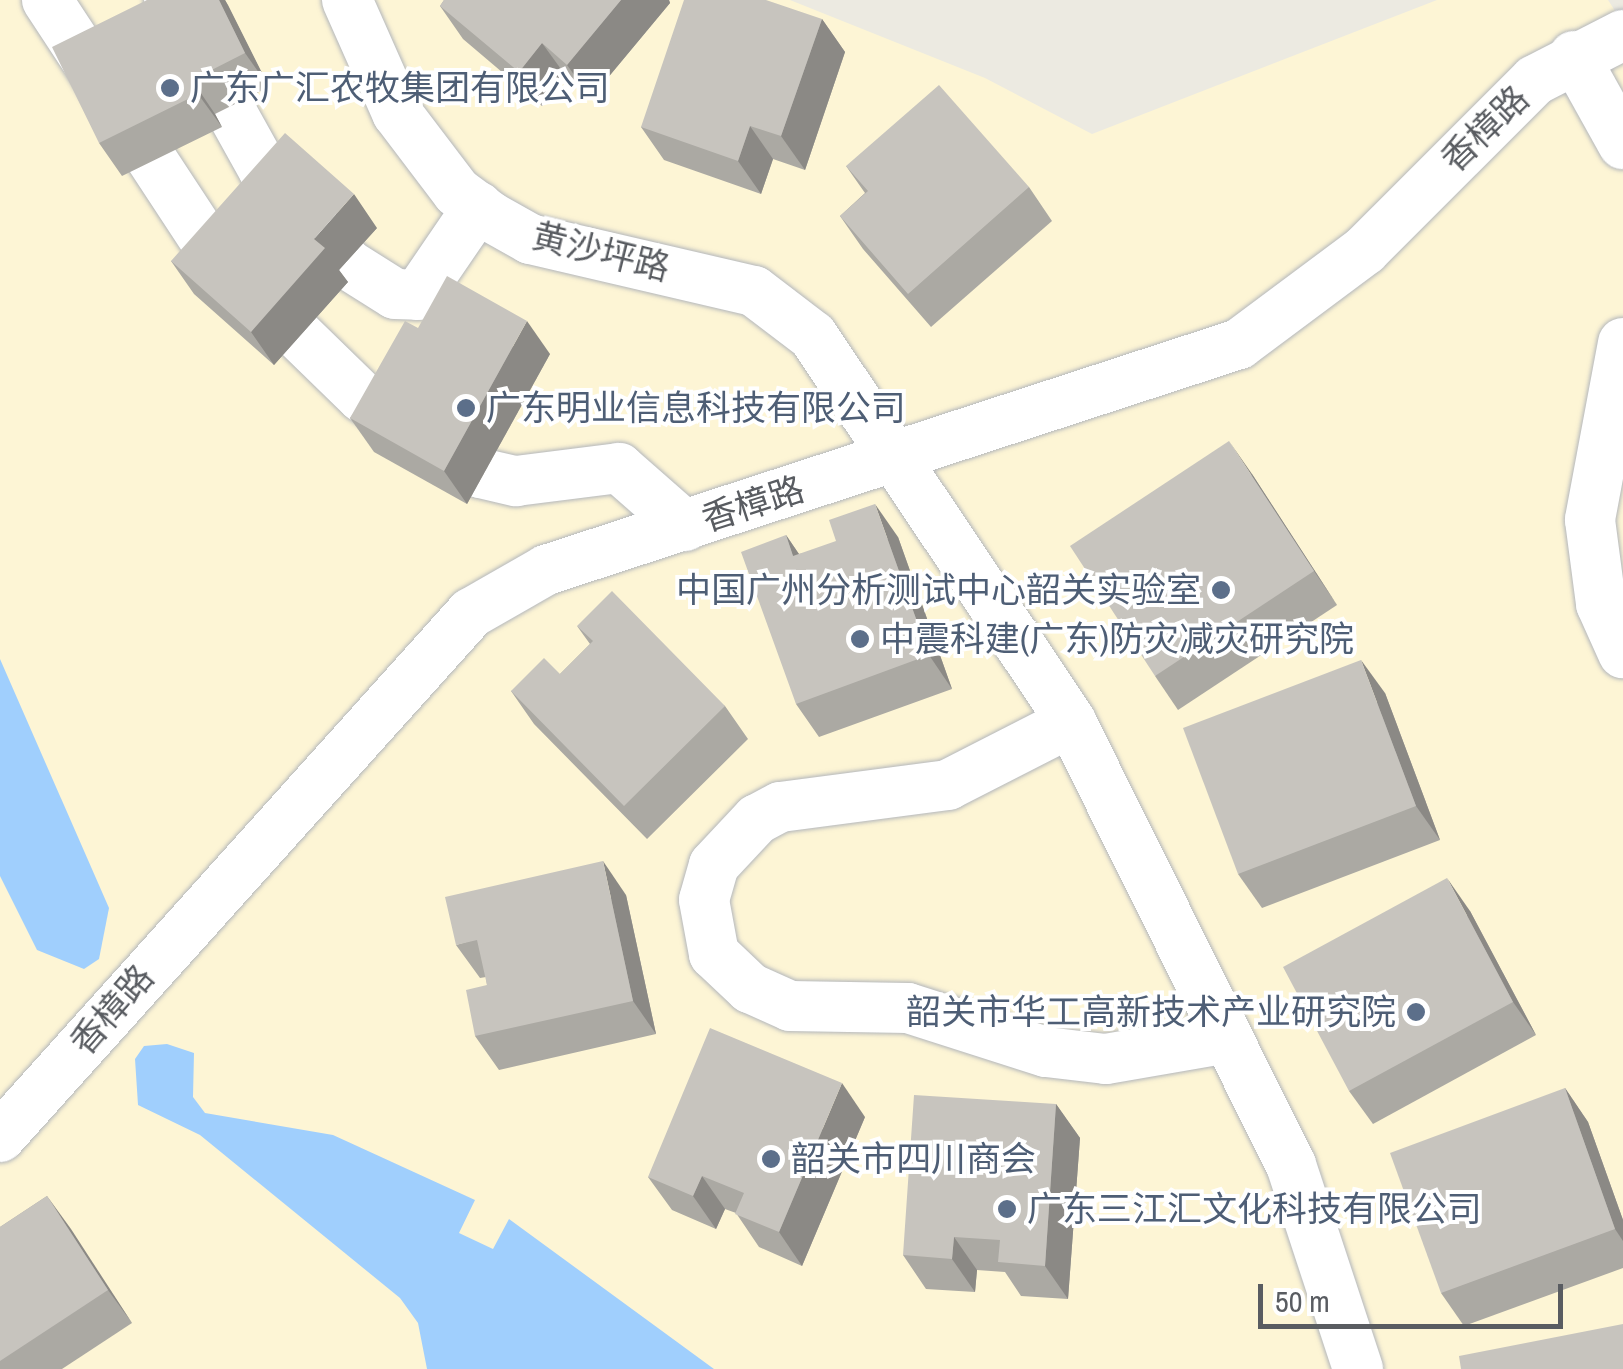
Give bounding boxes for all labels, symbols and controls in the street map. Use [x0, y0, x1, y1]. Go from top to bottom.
place label: 广东广汇农牧集团有限公司 [190, 67, 610, 109]
marker: 广东广汇农牧集团有限公司 [159, 77, 181, 99]
street label: 香樟路 [1433, 77, 1537, 181]
street label: 黄沙坪路 [528, 215, 674, 289]
place label: 广东明业信息科技有限公司 [486, 387, 906, 429]
marker: 广东明业信息科技有限公司 [455, 397, 477, 419]
street label: 香樟路 [697, 468, 809, 540]
place label: 中国广州分析测试中心韶关实验室 [676, 569, 1201, 611]
marker: 中国广州分析测试中心韶关实验室 [1210, 579, 1232, 601]
place label: 中震科建(广东)防灾减灾研究院 [880, 618, 1354, 660]
marker: 中震科建(广东)防灾减灾研究院 [849, 628, 871, 650]
street label: 香樟路 [62, 957, 162, 1063]
place label: 韶关市华工高新技术产业研究院 [906, 991, 1396, 1033]
marker: 韶关市华工高新技术产业研究院 [1405, 1001, 1427, 1023]
place label: 韶关市四川商会 [791, 1138, 1036, 1180]
marker: 韶关市四川商会 [760, 1148, 782, 1170]
place label: 广东三江汇文化科技有限公司 [1027, 1188, 1482, 1230]
marker: 广东三江汇文化科技有限公司 [996, 1198, 1018, 1220]
scale bar [1263, 1264, 1568, 1326]
text: 50 m [1275, 1281, 1330, 1321]

